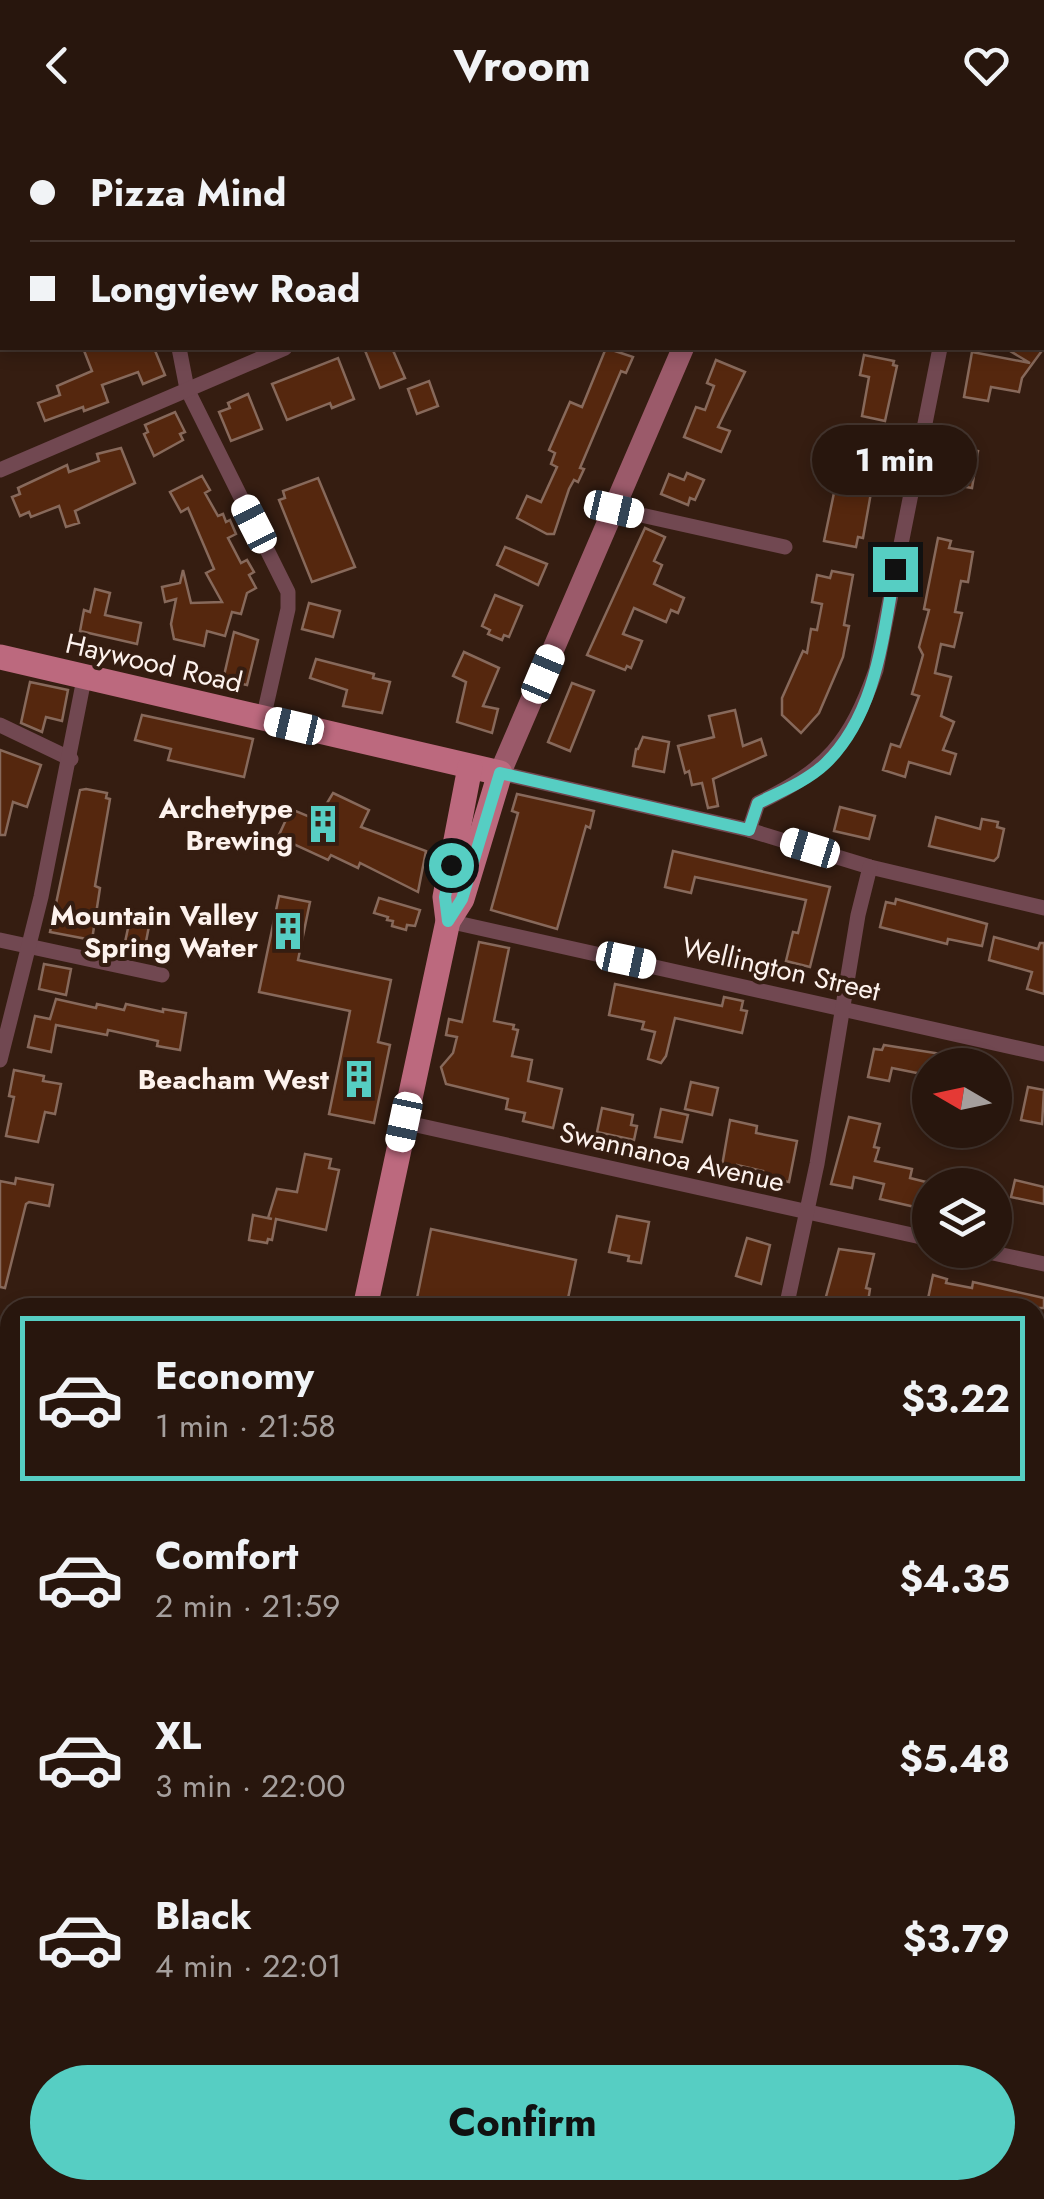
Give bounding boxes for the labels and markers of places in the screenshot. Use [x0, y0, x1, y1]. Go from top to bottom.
place label: Archetype Brewing [158, 788, 293, 861]
building icon: Archetype Brewing [302, 803, 344, 845]
place label: Mountain Valley Spring Water [50, 895, 258, 968]
building icon: Mountain Valley Spring Water [267, 910, 309, 952]
building icon: Beacham West [338, 1058, 380, 1100]
place label: Beacham West [138, 1059, 329, 1100]

